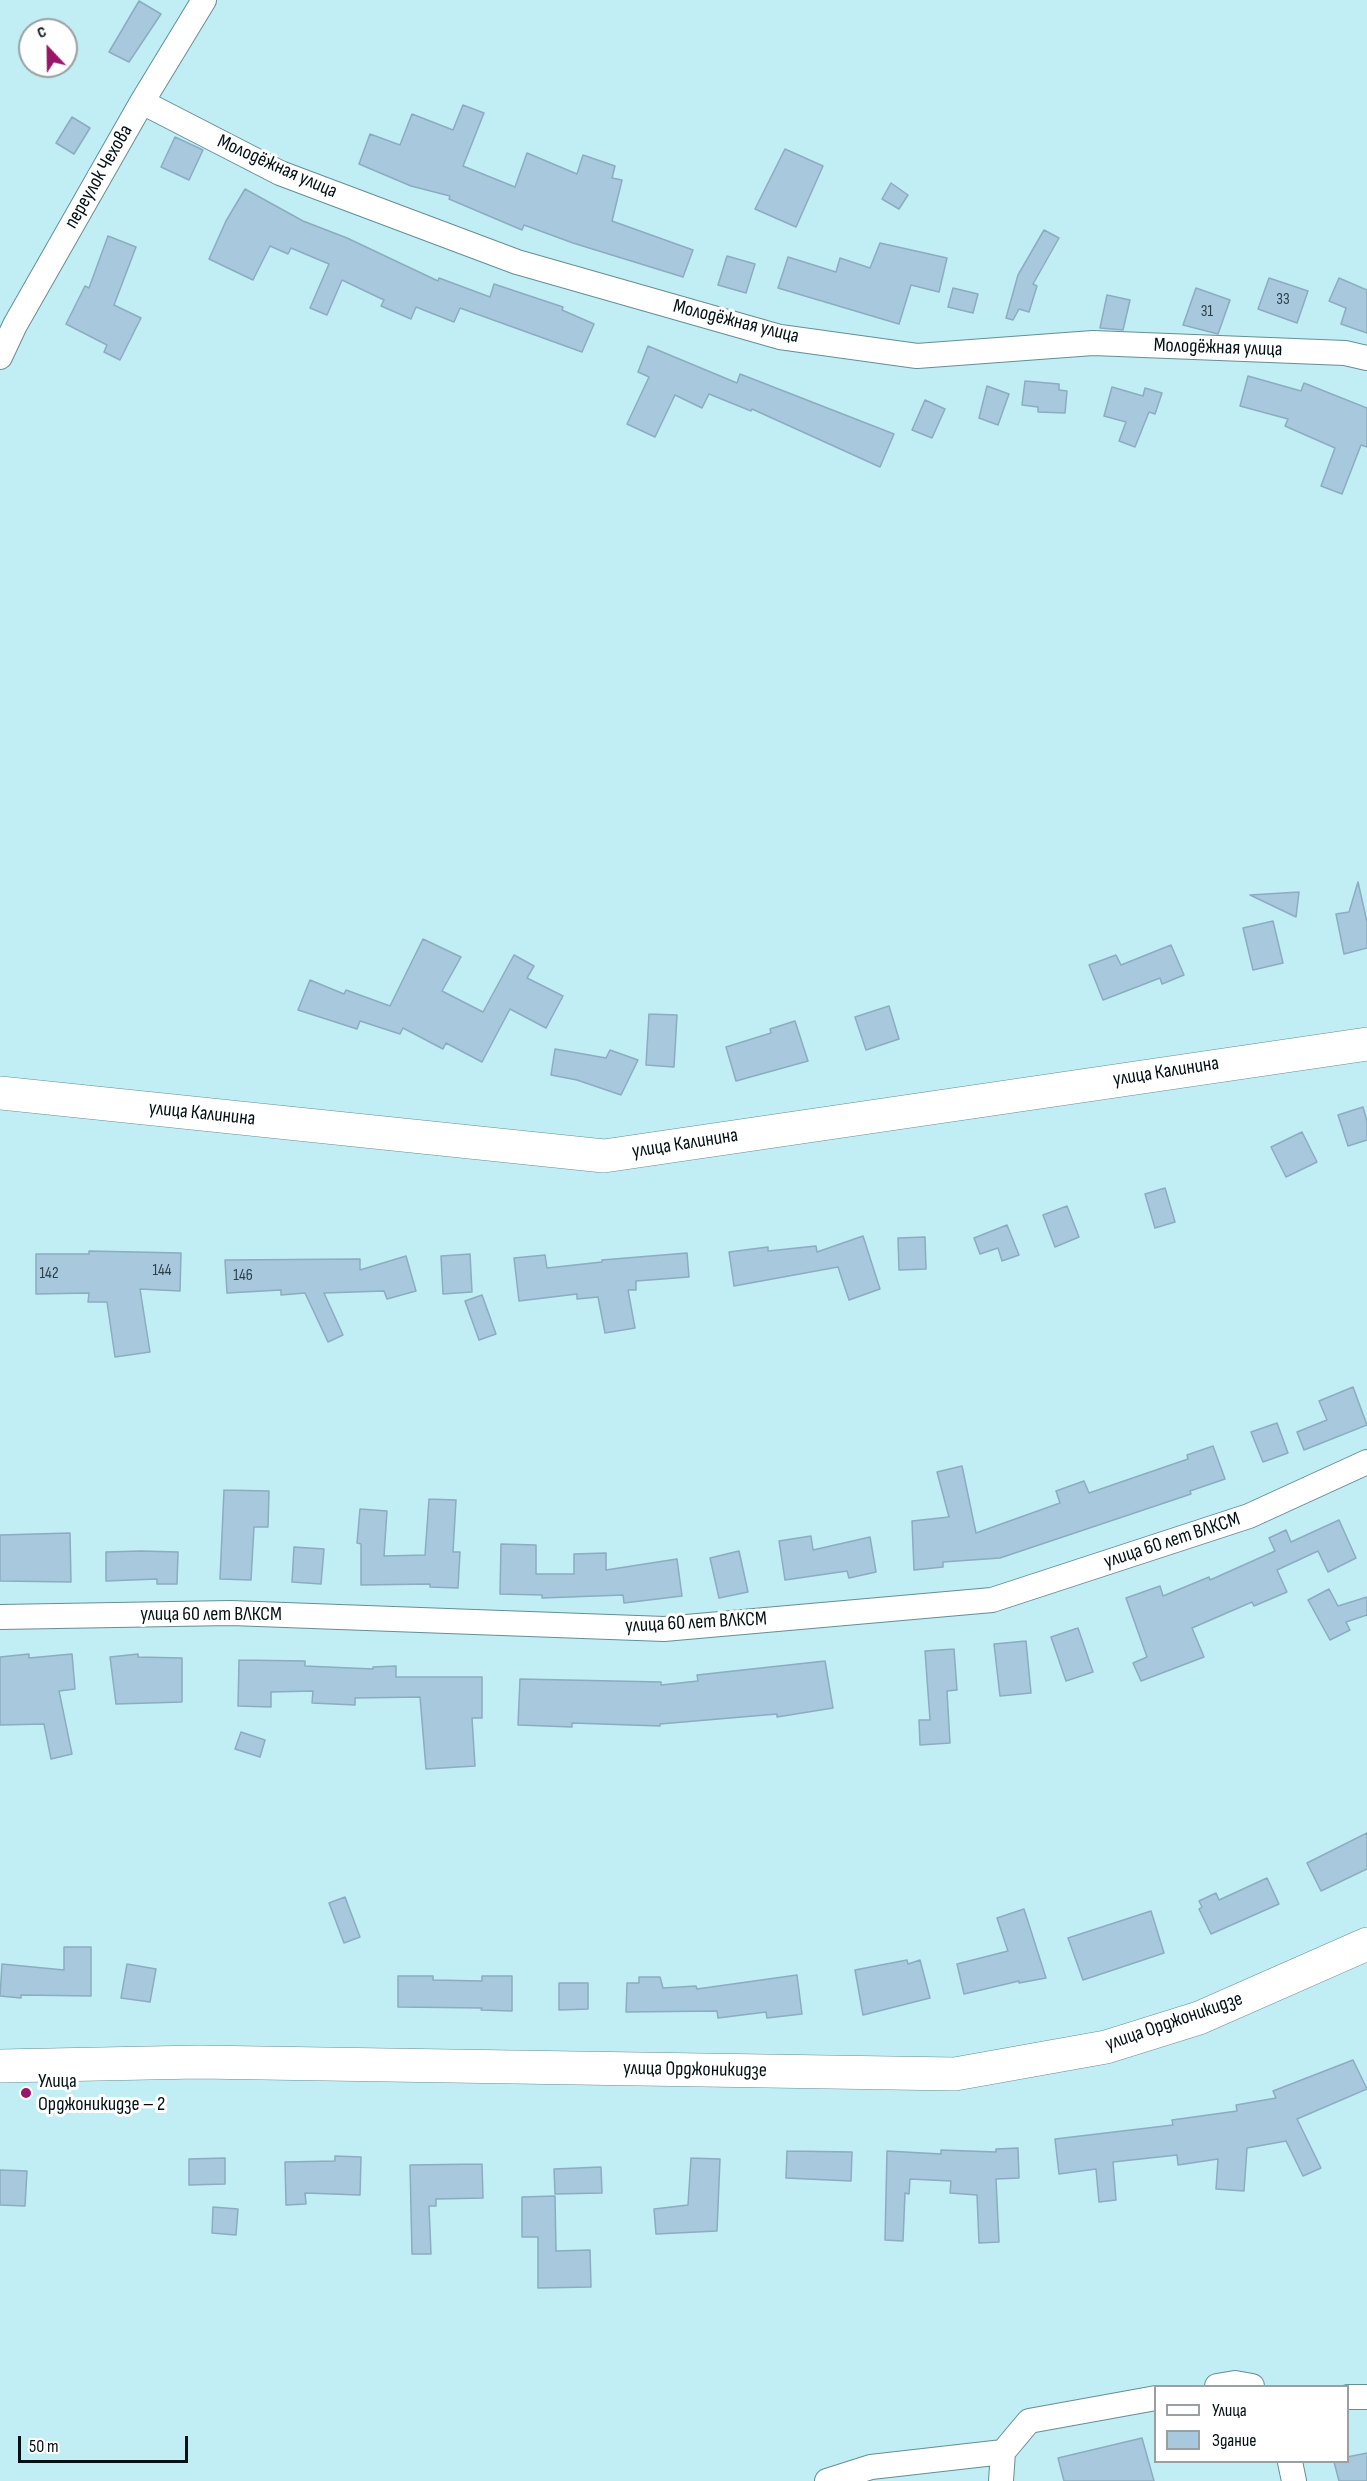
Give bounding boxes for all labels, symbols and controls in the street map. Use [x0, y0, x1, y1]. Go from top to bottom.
north arrow [18, 18, 78, 78]
text: С [34, 22, 49, 43]
street label: переулок Чехова [60, 121, 138, 233]
street label: Молодёжная улица [213, 130, 341, 204]
house number: 33 [1276, 290, 1290, 310]
street label: Молодёжная улица [671, 295, 801, 349]
house number: 31 [1201, 302, 1213, 322]
street label: Молодёжная улица [1153, 334, 1283, 362]
street label: улица Калинина [1111, 1052, 1221, 1092]
street label: улица Калинина [148, 1096, 256, 1132]
street label: улица Калинина [630, 1124, 740, 1164]
house number: 144 [152, 1261, 172, 1281]
house number: 142 [40, 1264, 58, 1284]
house number: 146 [233, 1266, 253, 1286]
street label: улица 60 лет ВЛКСМ [1101, 1508, 1243, 1574]
street label: улица 60 лет ВЛКСМ [140, 1603, 282, 1627]
street label: улица 60 лет ВЛКСМ [625, 1607, 767, 1639]
street label: улица Орджоникидзе [1102, 1987, 1246, 2057]
street label: улица Орджоникидзе [623, 2057, 767, 2083]
place label: Улица Орджоникидзе – 2 [38, 2070, 165, 2117]
marker: Улица Орджоникидзе – 2 [19, 2086, 33, 2100]
legend [1154, 2385, 1349, 2463]
text: Улица [1212, 2400, 1247, 2421]
scale bar [21, 2424, 190, 2462]
text: Здание [1212, 2430, 1257, 2451]
text: 50 m [29, 2436, 59, 2457]

